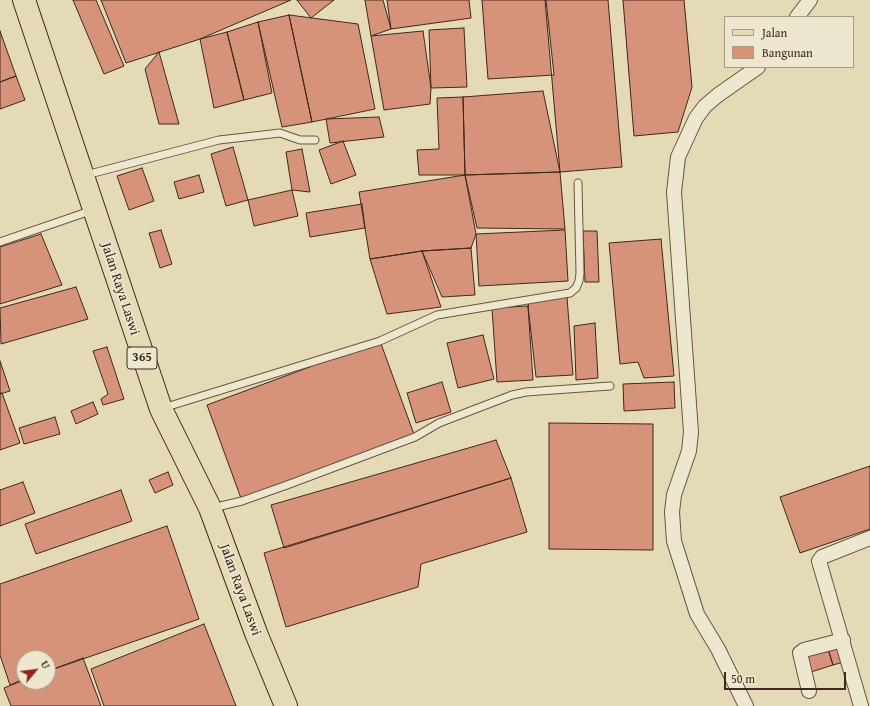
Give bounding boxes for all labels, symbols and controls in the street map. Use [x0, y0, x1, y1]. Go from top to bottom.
legend [724, 16, 854, 68]
text: Jalan [762, 24, 787, 41]
text: Bangunan [762, 44, 813, 61]
street label: Jalan Raya Laswi [97, 241, 143, 337]
road number: 365 [127, 347, 157, 369]
street label: Jalan Raya Laswi [216, 542, 264, 638]
north arrow [16, 650, 56, 690]
text: U [37, 658, 54, 672]
scale bar [726, 664, 848, 690]
text: 50 m [731, 670, 755, 687]

